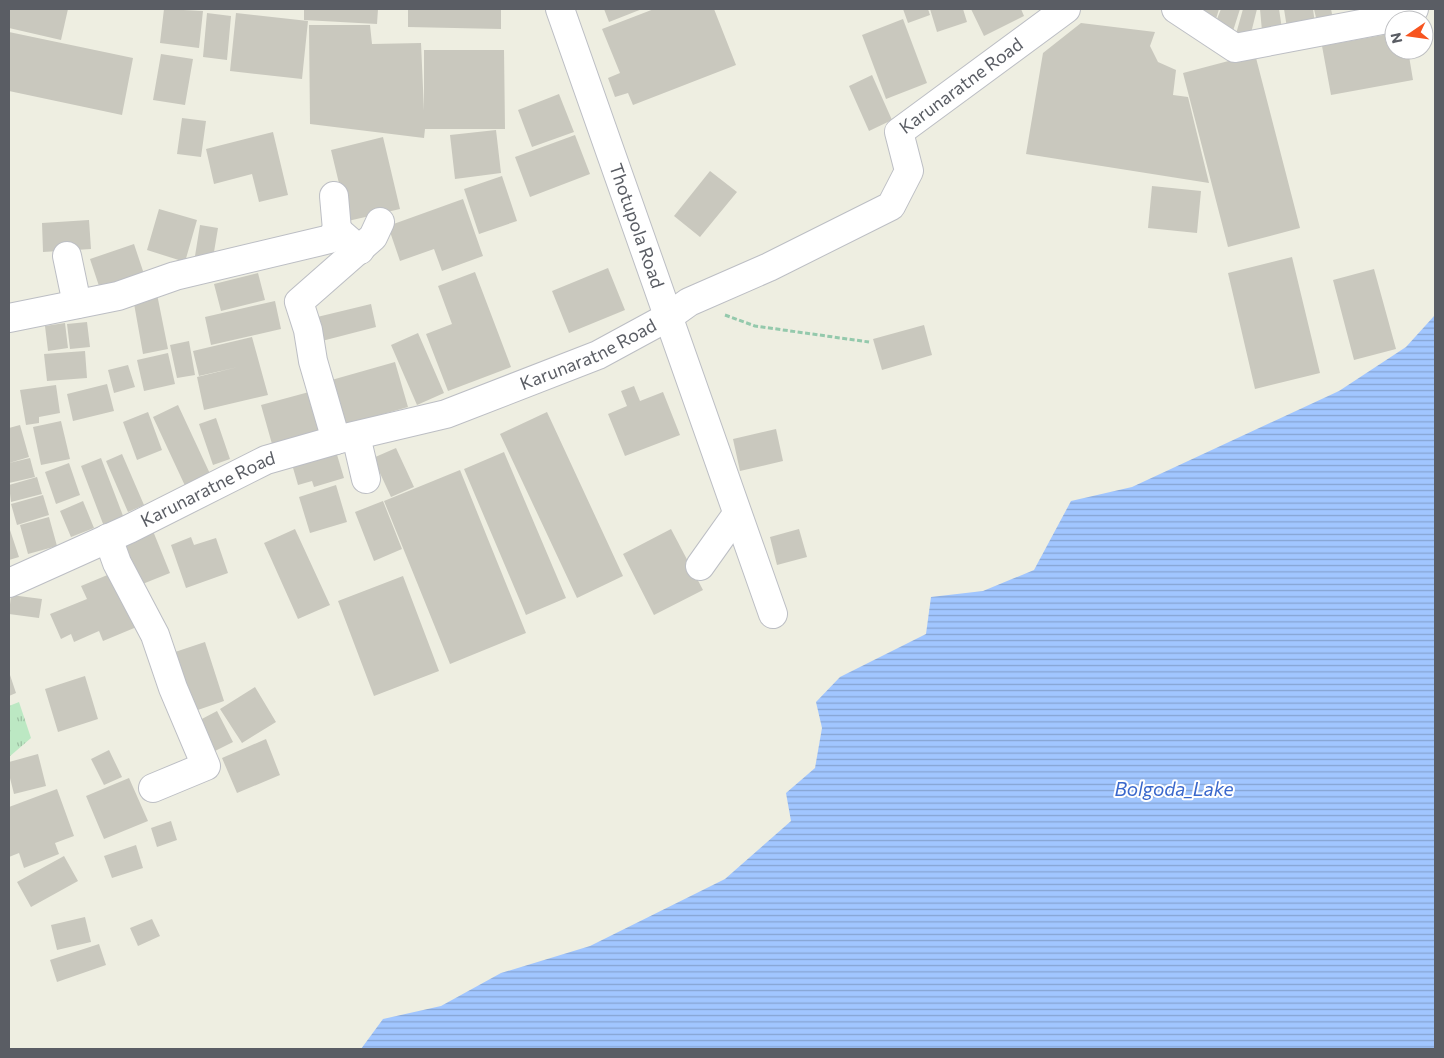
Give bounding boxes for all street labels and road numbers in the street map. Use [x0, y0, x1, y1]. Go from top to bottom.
street label: Karunaratne Road [895, 33, 1027, 138]
street label: Thotupola Road [605, 160, 669, 291]
street label: Karunaratne Road [517, 313, 660, 394]
street label: Karunaratne Road [137, 446, 277, 531]

